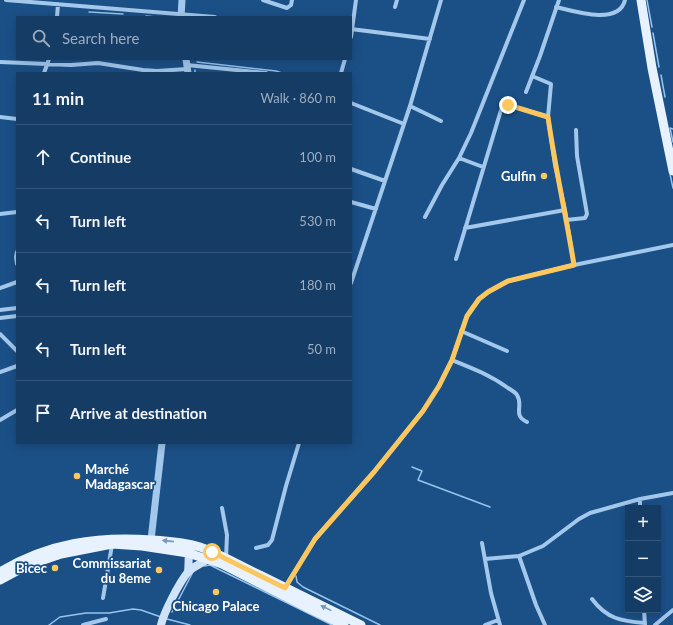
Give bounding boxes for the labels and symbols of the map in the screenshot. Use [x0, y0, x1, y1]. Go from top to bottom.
route end [499, 96, 517, 114]
place label: Gulfin [501, 168, 536, 184]
marker: Gulfin [539, 171, 549, 181]
place label: Marché Madagascar [85, 461, 155, 492]
marker: Marché Madagascar [72, 471, 82, 481]
one-way arrow [162, 538, 175, 545]
route start [203, 543, 221, 561]
place label: Commissariat du 8eme [72, 555, 151, 586]
place label: Bicec [16, 560, 48, 576]
marker: Bicec [50, 563, 60, 573]
marker: Commissariat du 8eme [154, 565, 164, 575]
marker: Chicago Palace [211, 587, 221, 597]
place label: Chicago Palace [173, 598, 259, 614]
one-way arrow [320, 605, 332, 611]

